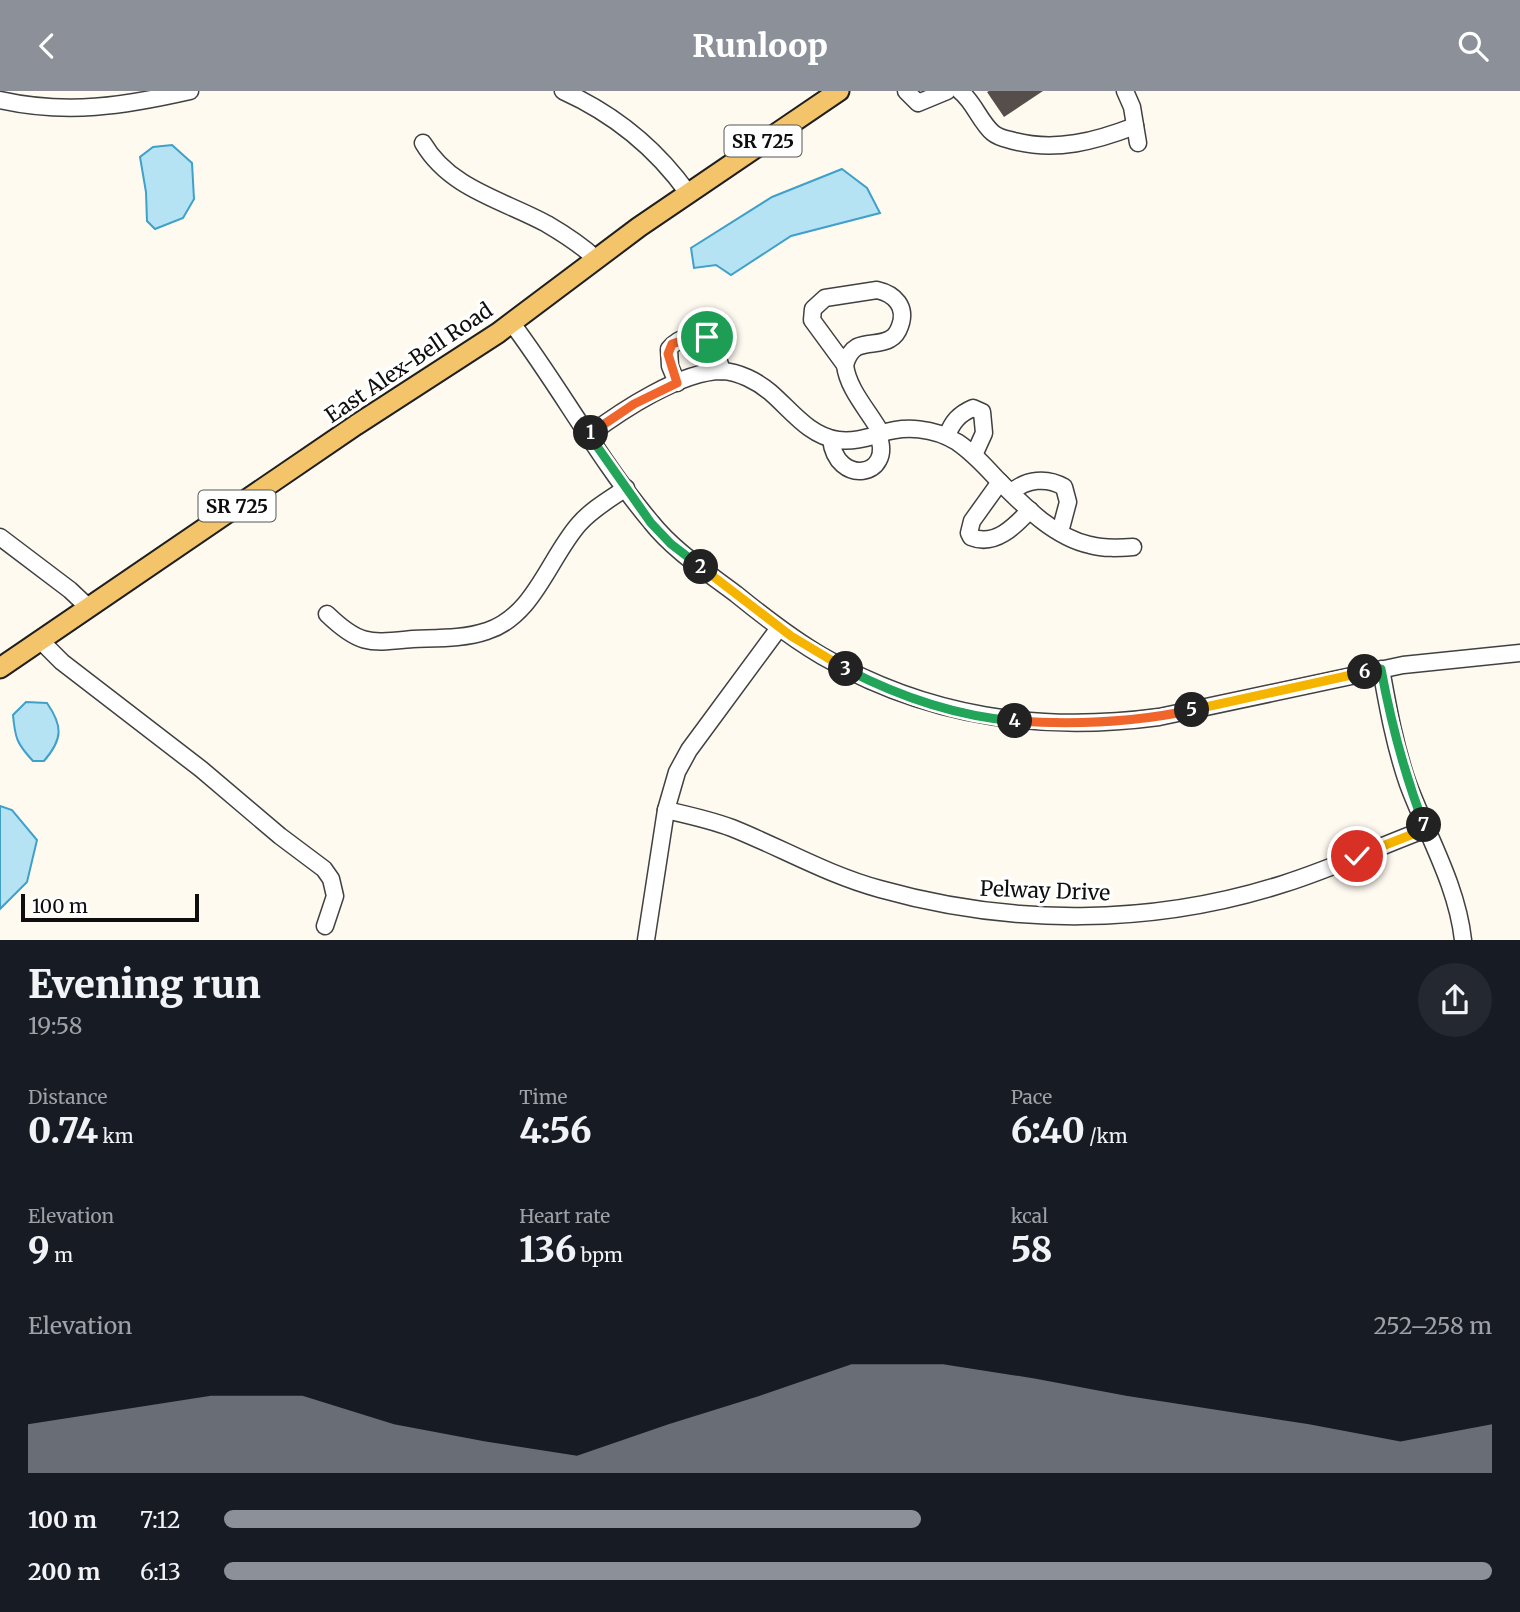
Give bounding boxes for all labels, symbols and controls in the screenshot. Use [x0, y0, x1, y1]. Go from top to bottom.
text: Runloop [692, 26, 828, 66]
icon: back [28, 27, 66, 65]
icon: search [1454, 27, 1492, 65]
road number: SR 725 [724, 125, 802, 157]
street label: East Alex-Bell Road [320, 296, 498, 429]
pin [677, 307, 737, 367]
icon: arrive [688, 318, 726, 356]
pin: 1 [574, 415, 608, 451]
text: 1 [586, 420, 595, 444]
road number: SR 725 [198, 491, 276, 521]
pin: 2 [684, 549, 718, 585]
text: 2 [695, 554, 706, 578]
pin: 3 [828, 651, 864, 687]
pin: 6 [1348, 655, 1382, 689]
text: 3 [840, 656, 851, 680]
text: 6 [1359, 659, 1370, 683]
pin: 5 [1174, 693, 1210, 727]
text: 5 [1186, 697, 1197, 721]
pin: 4 [998, 703, 1032, 739]
text: 4 [1008, 708, 1021, 732]
pin: 7 [1406, 807, 1442, 843]
text: 7 [1418, 812, 1429, 836]
pin [1327, 826, 1387, 886]
icon: check [1338, 837, 1376, 875]
street label: Pelway Drive [979, 875, 1111, 906]
scale bar [21, 891, 200, 923]
text: 100 m [32, 894, 88, 918]
text: Evening run [28, 961, 261, 1008]
button: share [1418, 963, 1492, 1037]
text: 19:58 [28, 1011, 82, 1040]
text: Distance [28, 1085, 107, 1109]
text: Time [519, 1085, 568, 1109]
text: Pace [1011, 1085, 1052, 1109]
text: 0.74 [28, 1109, 98, 1153]
text: 4:56 [519, 1109, 592, 1153]
text: 6:40 [1011, 1109, 1085, 1153]
text: km [98, 1124, 134, 1148]
text: /km [1085, 1124, 1128, 1148]
text: Elevation [28, 1204, 114, 1228]
text: Heart rate [519, 1204, 610, 1228]
text: kcal [1011, 1204, 1048, 1228]
text: 9 [28, 1228, 50, 1272]
text: 136 [519, 1228, 576, 1272]
text: 58 [1011, 1228, 1053, 1272]
text: m [50, 1243, 73, 1267]
text: bpm [576, 1243, 623, 1267]
text: Elevation [28, 1311, 132, 1340]
text: 252–258 m [1373, 1311, 1492, 1340]
text: 100 m [28, 1505, 97, 1534]
text: 7:12 [140, 1505, 181, 1534]
text: 200 m [28, 1557, 100, 1586]
text: 6:13 [140, 1557, 181, 1586]

